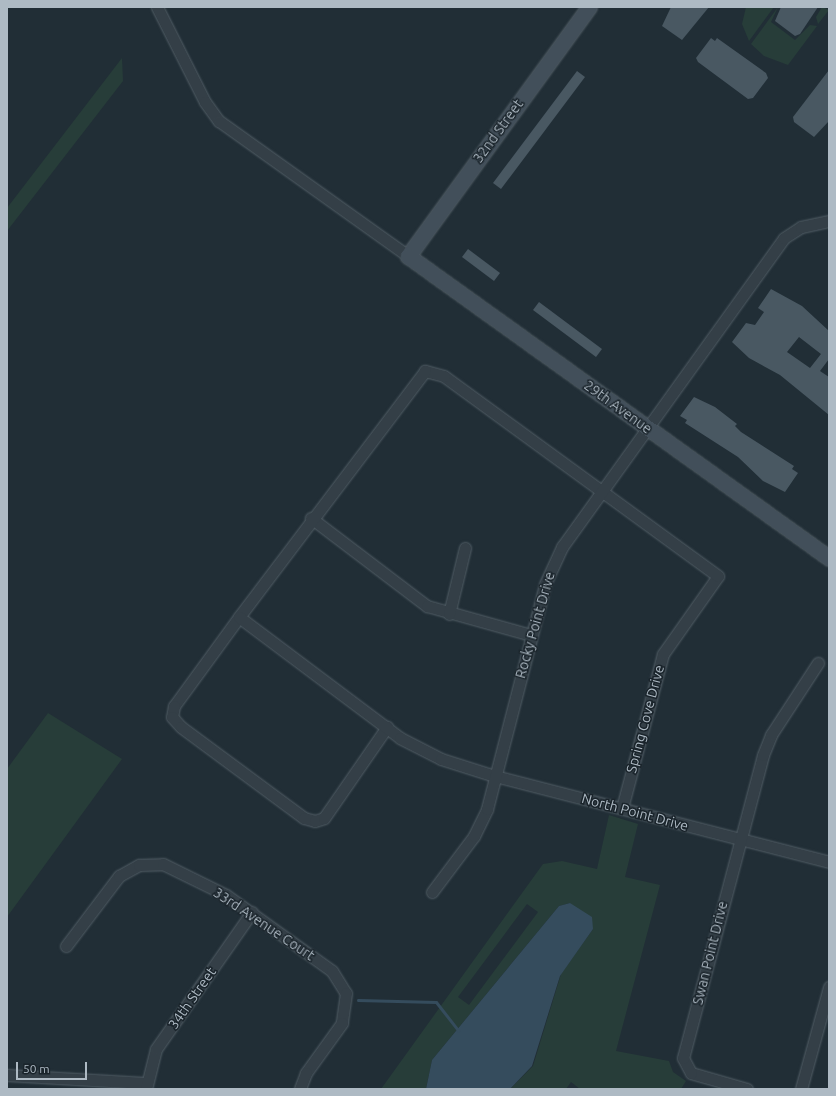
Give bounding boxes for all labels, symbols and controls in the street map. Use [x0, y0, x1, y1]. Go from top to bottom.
street label: 32nd Street [469, 96, 527, 166]
street label: 29th Avenue [581, 377, 655, 437]
street label: Rocky Point Drive [512, 570, 558, 680]
street label: Spring Cove Drive [623, 663, 667, 775]
street label: North Point Drive [580, 790, 690, 834]
street label: 33rd Avenue Court [210, 884, 318, 964]
street label: Swan Point Drive [689, 899, 731, 1007]
street label: 34th Street [165, 964, 219, 1032]
scale bar [18, 1054, 89, 1080]
text: 50 m [23, 1062, 50, 1075]

